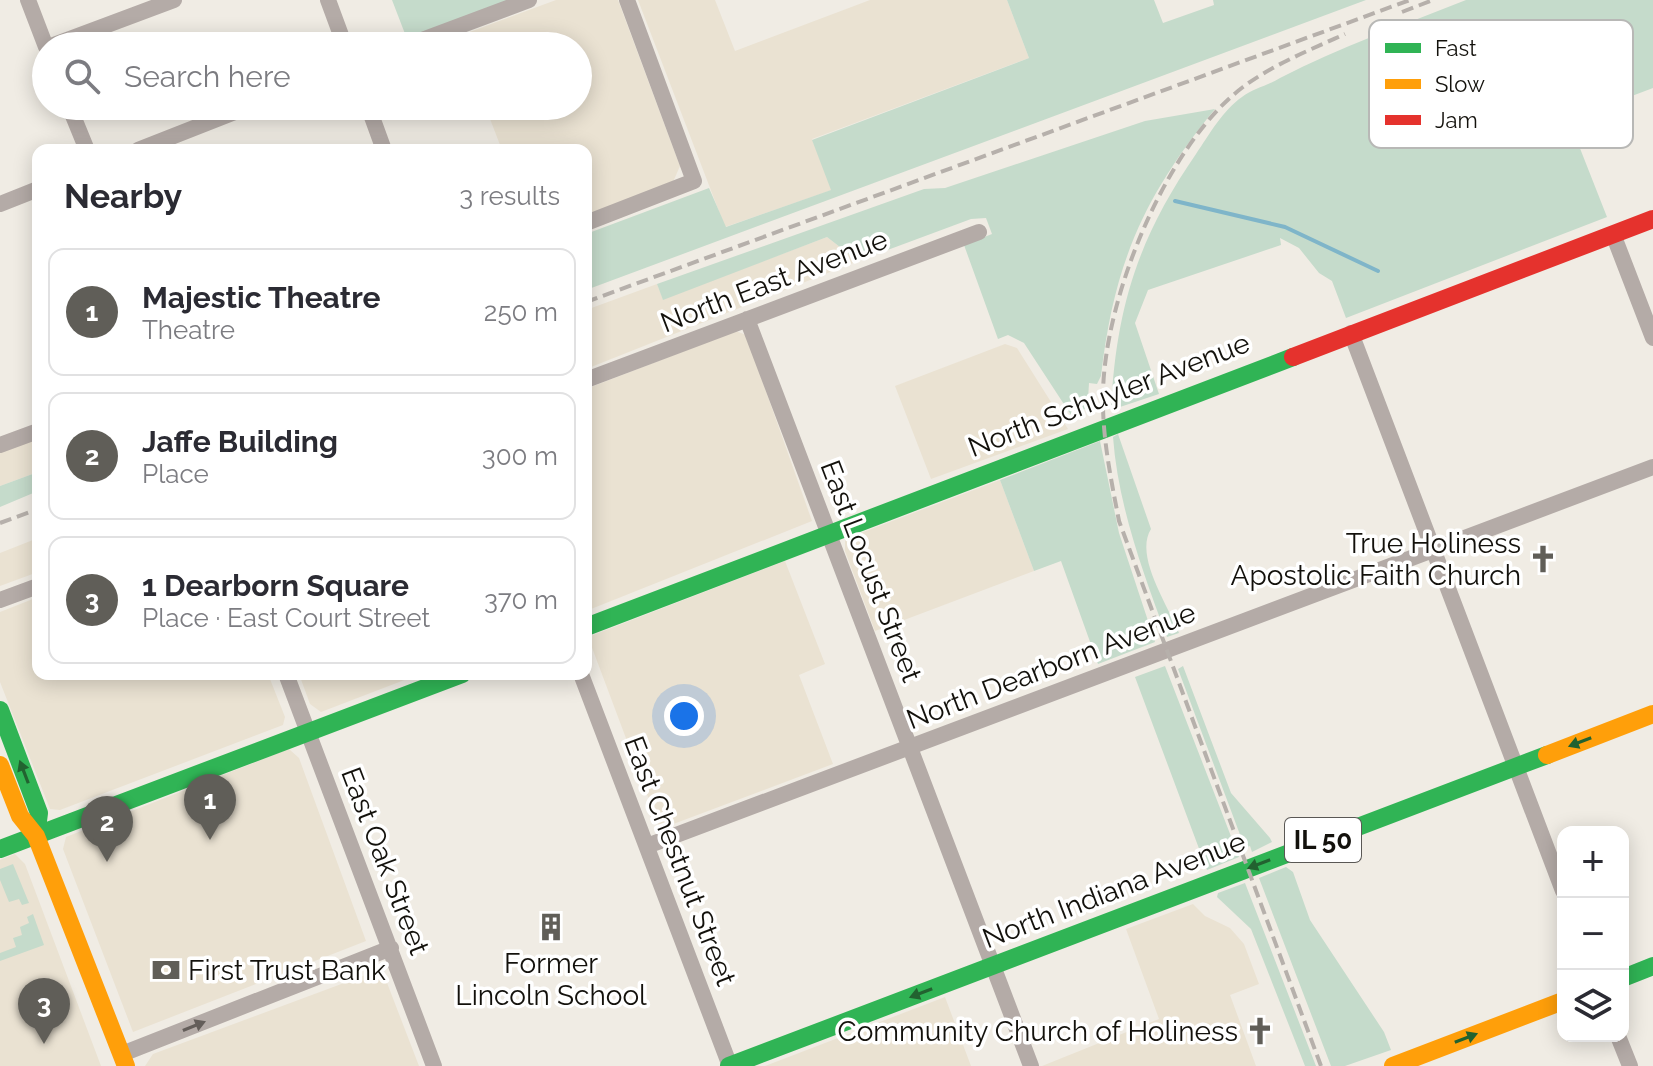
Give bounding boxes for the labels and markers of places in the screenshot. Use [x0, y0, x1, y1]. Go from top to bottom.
place label: True Holiness Apostolic Faith Church [1230, 527, 1521, 592]
church icon: True Holiness Apostolic Faith Church [1528, 544, 1558, 574]
pin: 1 [184, 774, 236, 840]
pin: 2 [81, 796, 133, 862]
building icon: Former Lincoln School [536, 912, 566, 942]
place label: Former Lincoln School [455, 947, 647, 1012]
place label: First Trust Bank [188, 954, 386, 987]
bank icon: First Trust Bank [151, 955, 181, 985]
pin: 3 [18, 978, 70, 1044]
place label: Community Church of Holiness [837, 1015, 1238, 1048]
church icon: Community Church of Holiness [1245, 1016, 1275, 1046]

